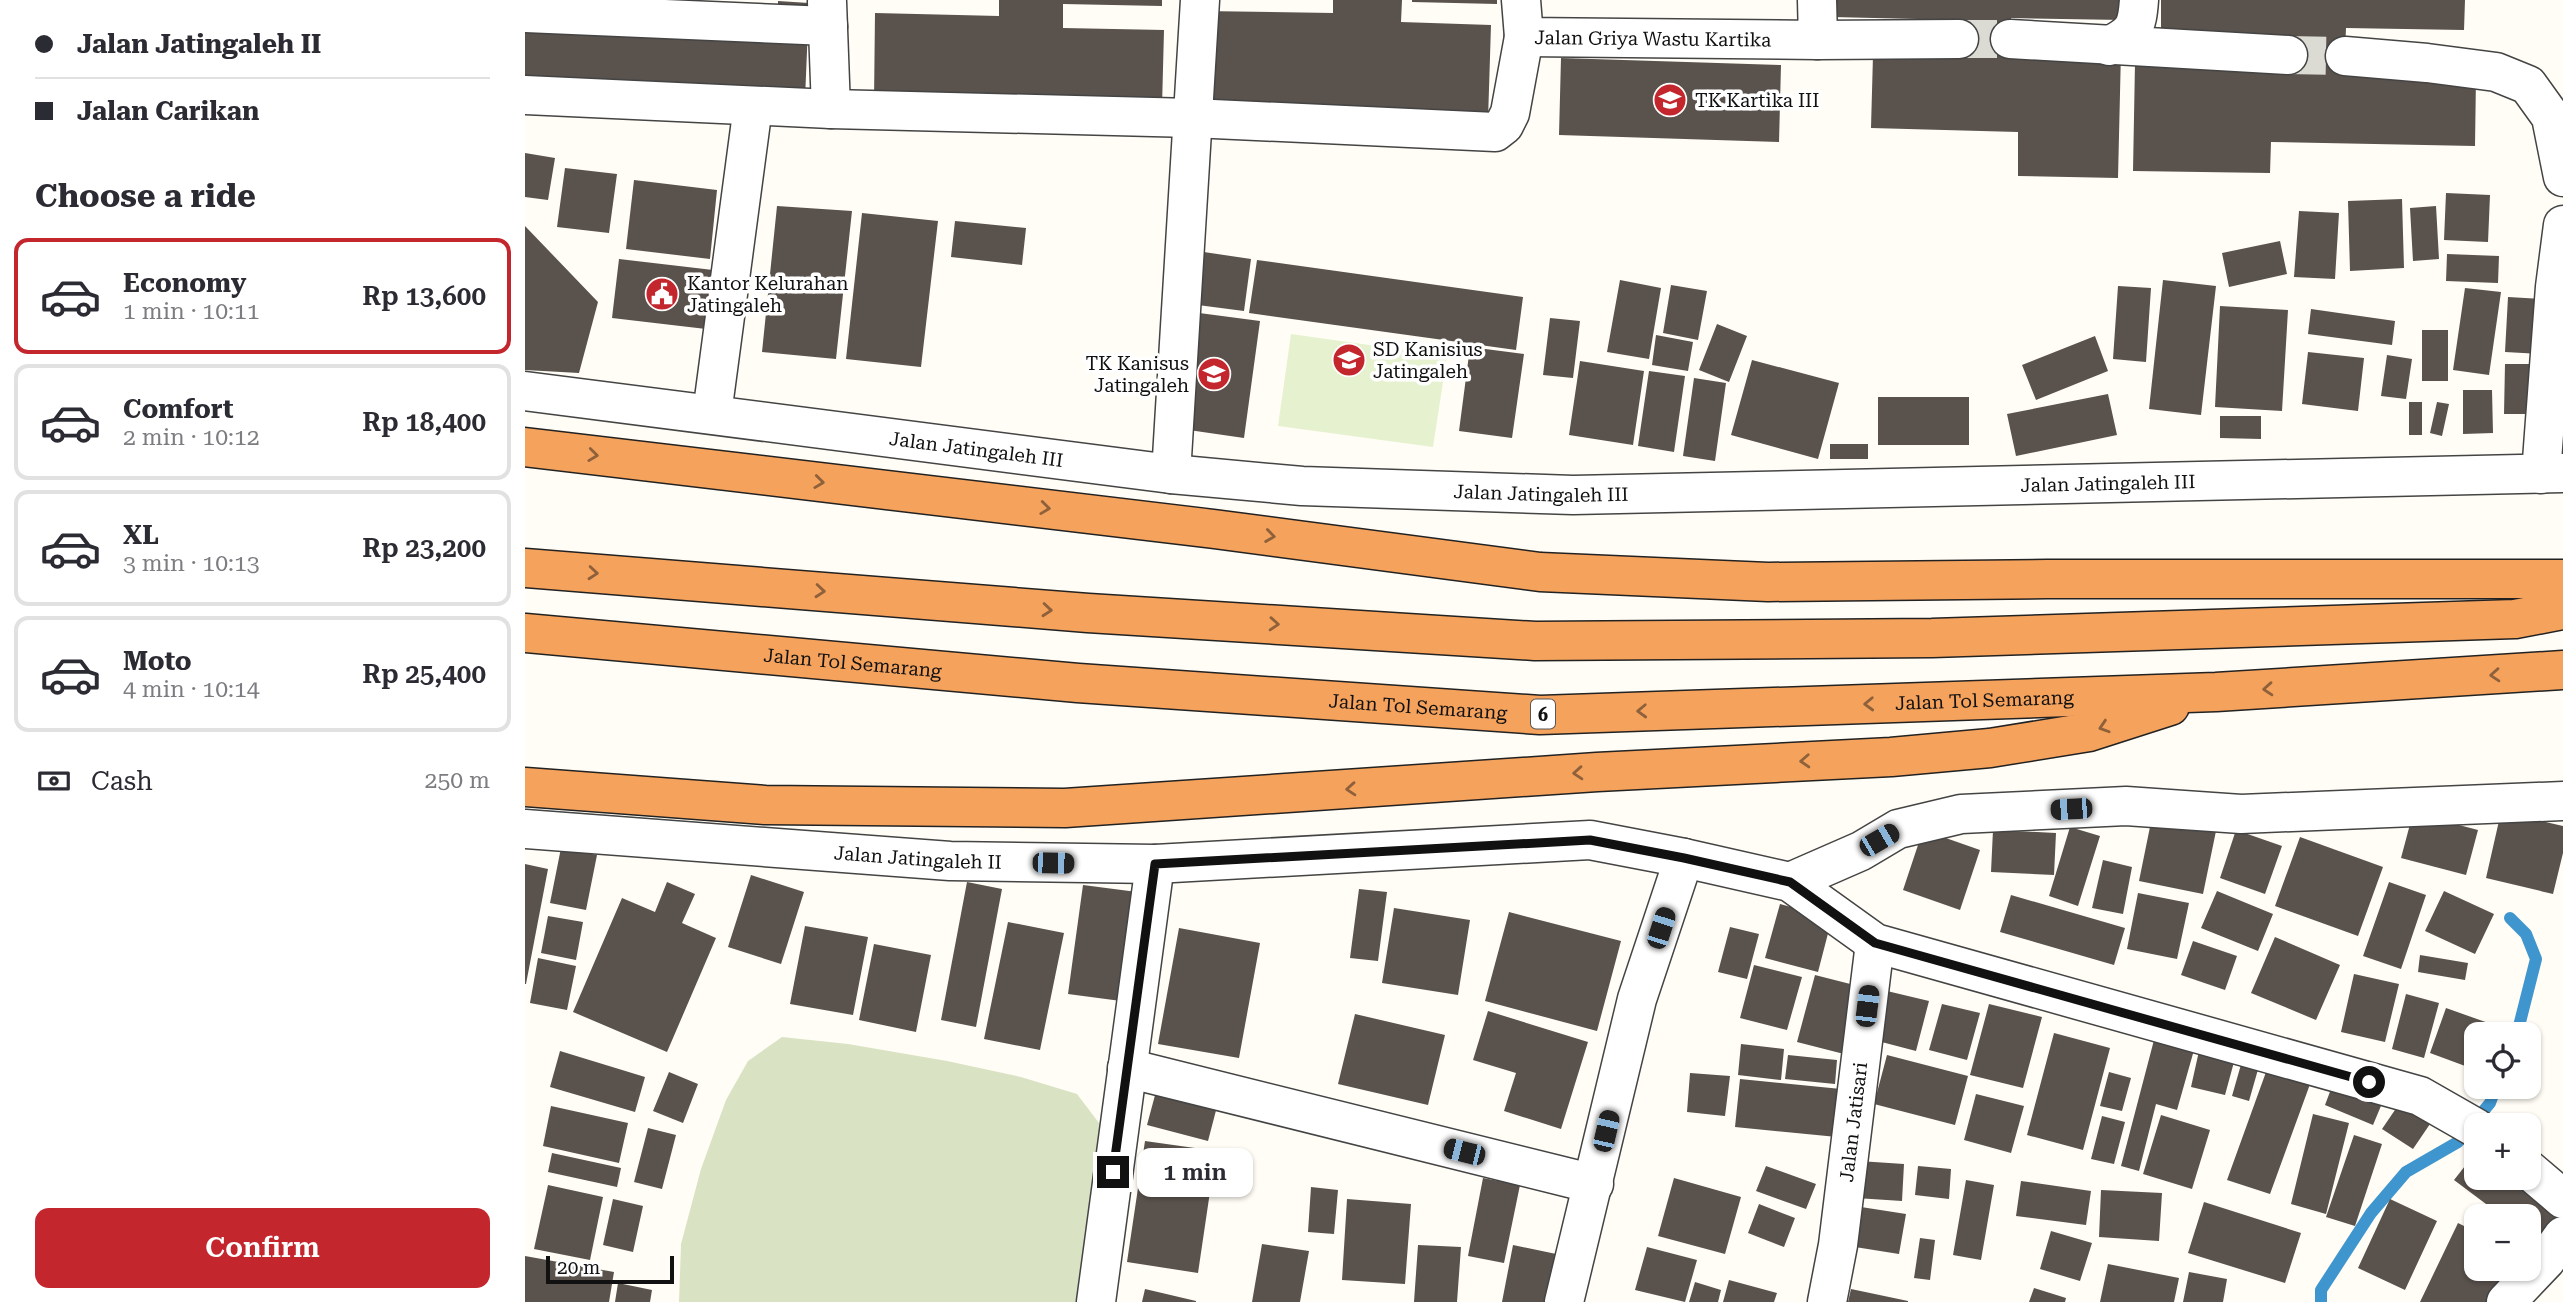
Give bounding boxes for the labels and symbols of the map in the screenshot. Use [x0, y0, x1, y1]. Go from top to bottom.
street label: Jalan Griya Wastu Kartika [1534, 26, 1772, 51]
school or university icon: TK Kartika III [1651, 81, 1689, 119]
place label: TK Kartika III [1695, 89, 1819, 112]
place label: Kantor Kelurahan Jatingaleh [687, 272, 848, 317]
public building icon: Kantor Kelurahan Jatingaleh [643, 275, 681, 313]
place label: SD Kanisius Jatingaleh [1373, 338, 1483, 383]
school or university icon: SD Kanisius Jatingaleh [1330, 341, 1368, 379]
place label: TK Kanisus Jatingaleh [1086, 352, 1189, 397]
school or university icon: TK Kanisus Jatingaleh [1195, 355, 1233, 393]
street label: Jalan Jatingaleh III [888, 426, 1065, 472]
one-way arrow [587, 447, 599, 462]
street label: Jalan Jatingaleh III [2020, 470, 2196, 497]
one-way arrow [813, 474, 825, 489]
street label: Jalan Jatingaleh III [1453, 480, 1629, 507]
one-way arrow [1039, 501, 1050, 516]
one-way arrow [1265, 529, 1276, 544]
one-way arrow [588, 565, 599, 580]
one-way arrow [815, 583, 826, 598]
one-way arrow [1041, 602, 1052, 617]
one-way arrow [1268, 617, 1279, 632]
street label: Jalan Tol Semarang [763, 643, 943, 682]
one-way arrow [2489, 667, 2500, 682]
one-way arrow [2262, 681, 2273, 696]
street label: Jalan Tol Semarang [1895, 685, 2074, 714]
street label: Jalan Tol Semarang [1328, 689, 1508, 724]
one-way arrow [1863, 696, 1874, 711]
road number: 6 [1531, 700, 1555, 728]
one-way arrow [1636, 704, 1647, 719]
one-way arrow [2098, 719, 2110, 734]
one-way arrow [1799, 754, 1810, 769]
one-way arrow [1572, 765, 1583, 780]
one-way arrow [1345, 781, 1356, 796]
car [2050, 797, 2093, 821]
car [1856, 820, 1903, 860]
street label: Jalan Jatingaleh II [833, 841, 1002, 873]
car [1032, 852, 1075, 874]
car [1645, 905, 1678, 951]
car [1855, 984, 1880, 1028]
street label: Jalan Jatisari [1834, 1061, 1872, 1183]
route start [2353, 1066, 2385, 1098]
car [1592, 1108, 1621, 1154]
car [1442, 1137, 1487, 1167]
callout: 1 min [1137, 1148, 1253, 1196]
route end [1097, 1156, 1129, 1188]
scale bar [546, 1253, 674, 1285]

